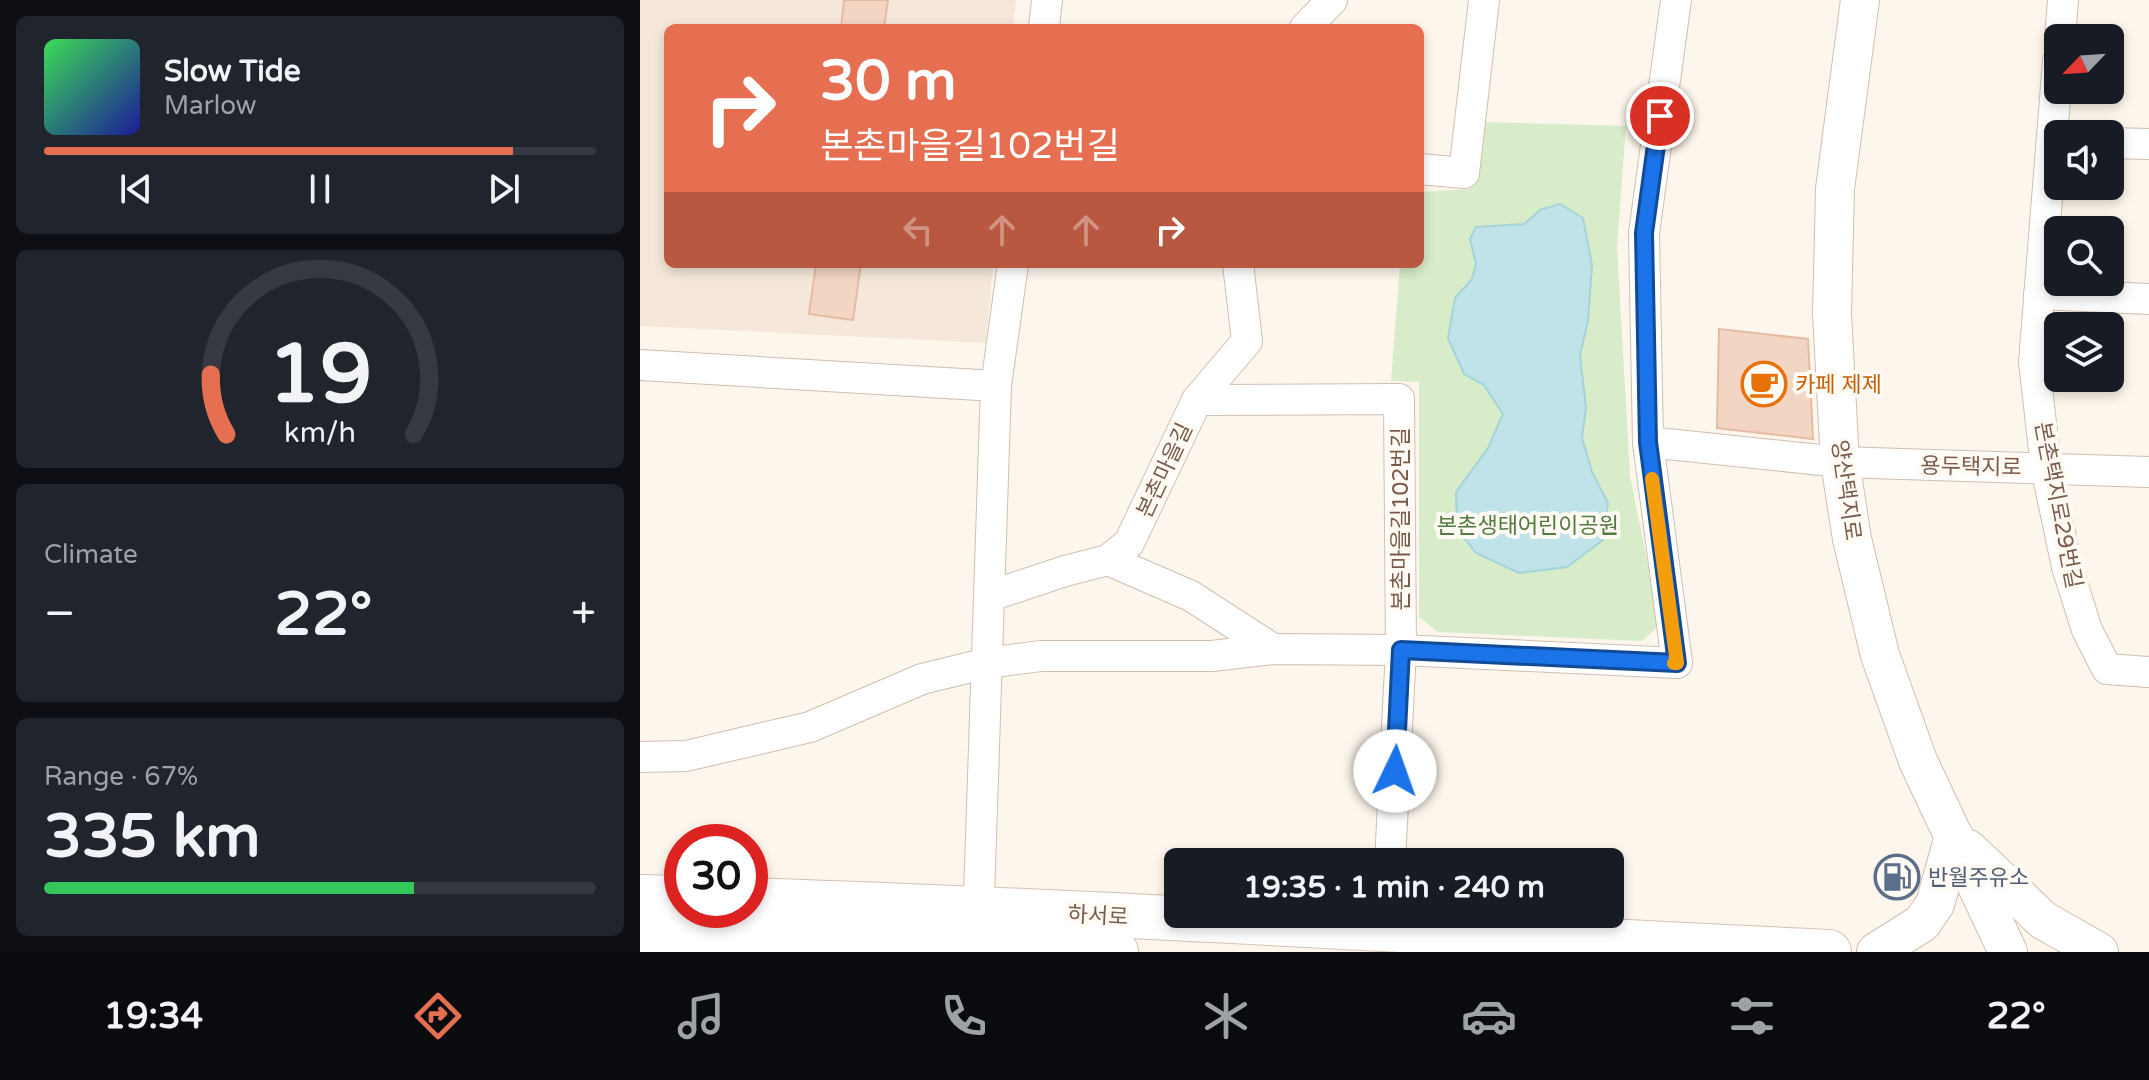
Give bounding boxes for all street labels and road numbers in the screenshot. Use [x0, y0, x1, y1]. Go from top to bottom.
street label: 본촌마을길 [1132, 419, 1198, 522]
street label: 본촌택지로29번길 [2029, 420, 2087, 591]
street label: 본촌마을길102번길 [1388, 427, 1414, 611]
street label: 양산택지로 [1826, 438, 1866, 542]
street label: 용두택지로 [1920, 453, 2022, 481]
street label: 하서로 [1067, 901, 1129, 931]

